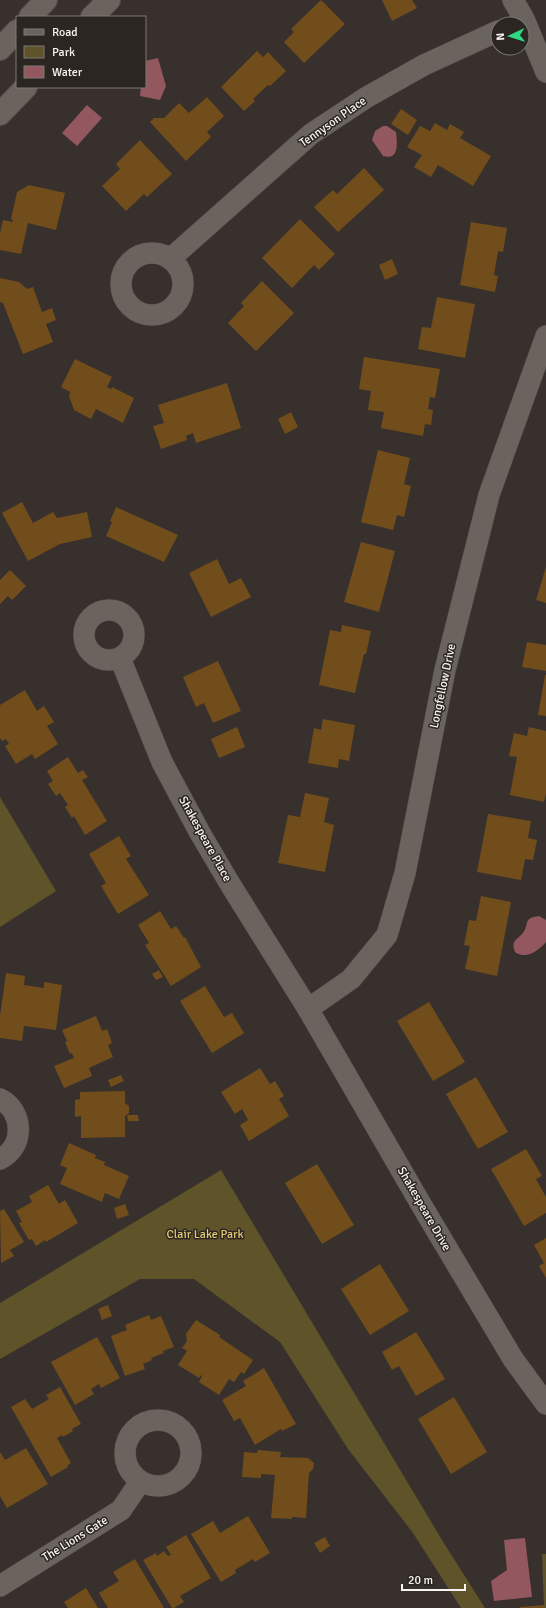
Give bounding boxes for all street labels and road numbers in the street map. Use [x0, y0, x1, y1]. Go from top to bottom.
street label: Tennyson Place [297, 93, 369, 151]
street label: Longfellow Drive [427, 642, 459, 730]
street label: Shakespeare Place [175, 794, 235, 884]
street label: Shakespeare Drive [394, 1164, 454, 1254]
street label: The Lions Gate [39, 1513, 111, 1565]

